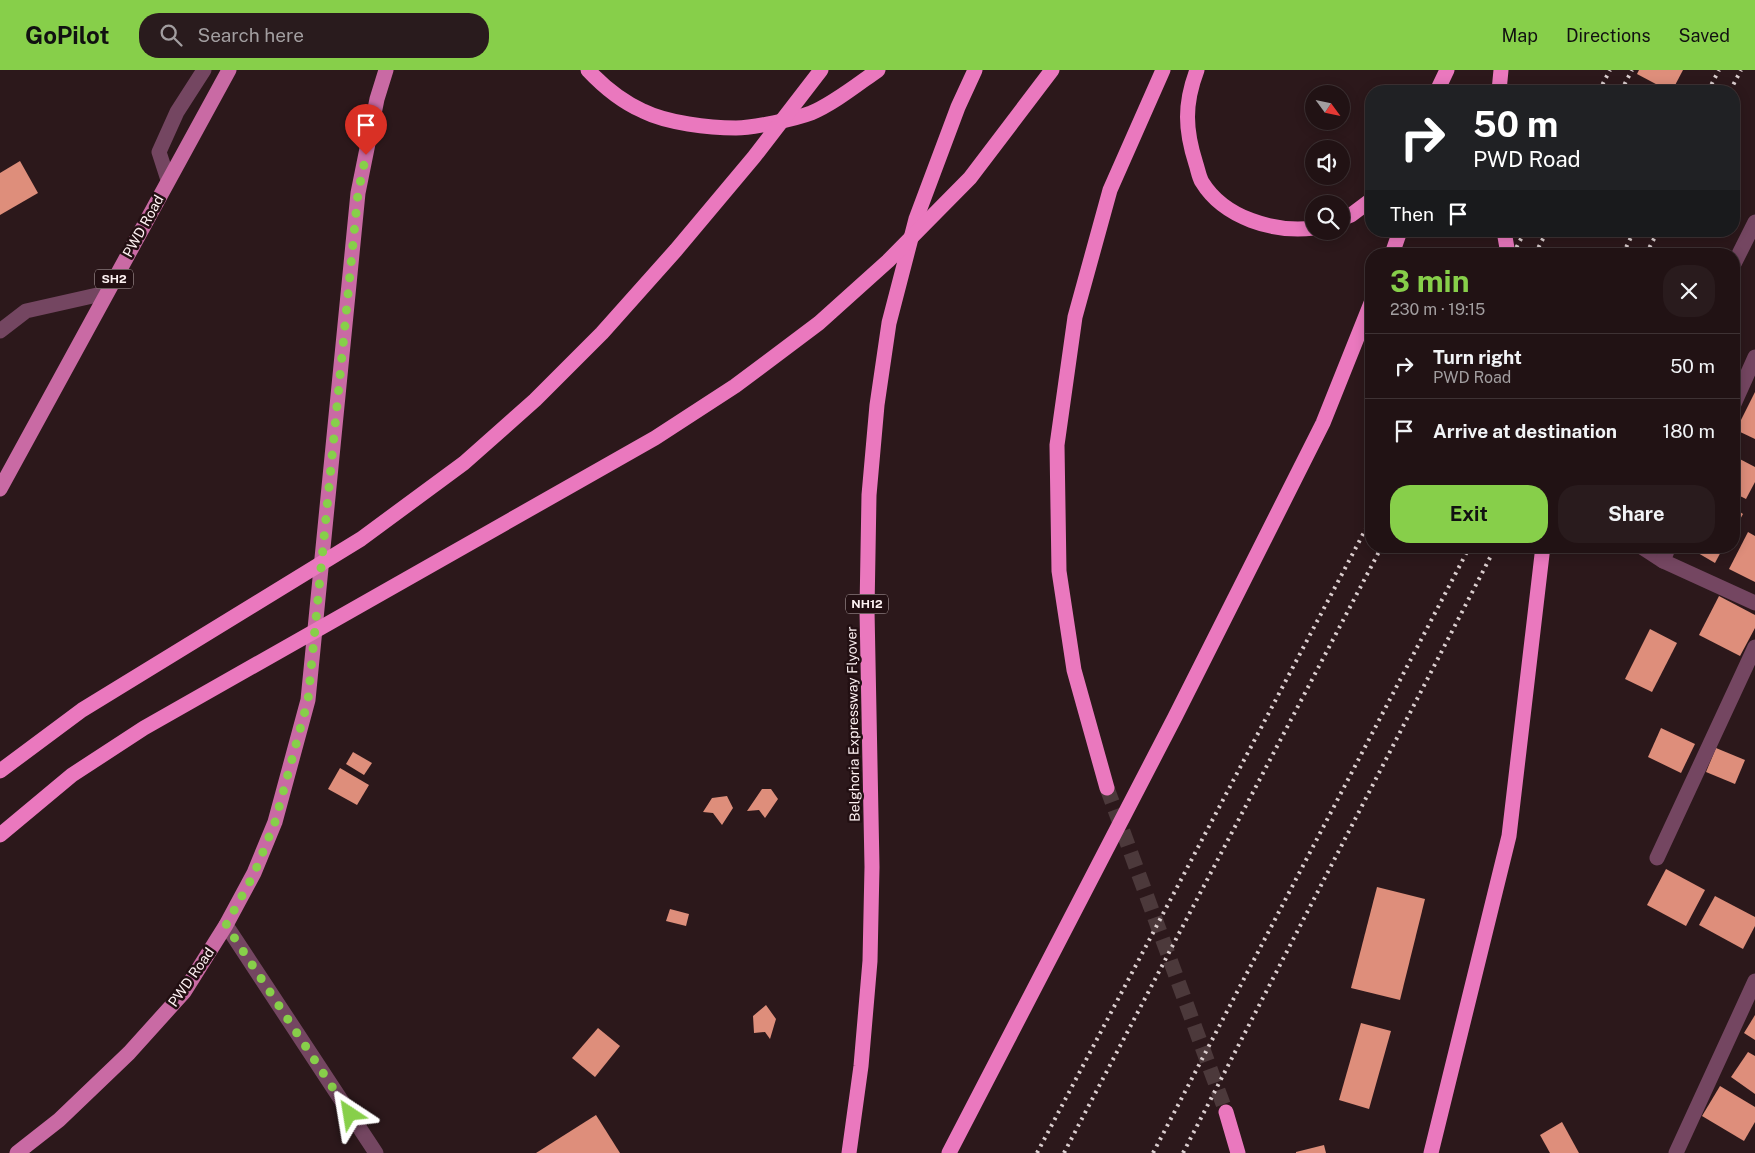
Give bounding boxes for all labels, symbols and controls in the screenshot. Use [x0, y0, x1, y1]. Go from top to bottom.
search box [139, 13, 489, 58]
text: GoPilot [25, 21, 109, 49]
icon: search [157, 21, 185, 49]
text: Search here [197, 24, 304, 46]
text: Map [1501, 25, 1538, 46]
text: Directions [1566, 25, 1651, 46]
text: Saved [1679, 25, 1730, 46]
north arrow [1305, 85, 1350, 130]
map controls [1305, 85, 1350, 240]
pin [345, 104, 387, 155]
text: 50 m [1473, 104, 1558, 145]
icon: right [1390, 105, 1455, 170]
icon: arrive [352, 111, 380, 139]
button: sound [1305, 140, 1350, 185]
text: PWD Road [1473, 146, 1581, 172]
street label: PWD Road [119, 192, 167, 260]
button: search [1305, 195, 1350, 240]
icon: arrive [1444, 200, 1472, 228]
text: Then [1390, 203, 1434, 225]
text: 3 min [1390, 263, 1469, 299]
button: close [1663, 265, 1715, 317]
road number: SH2 [95, 270, 133, 288]
text: 230 m · 19:15 [1390, 300, 1485, 319]
text: Turn right [1433, 346, 1522, 368]
icon: right [1390, 352, 1418, 380]
text: 50 m [1670, 355, 1715, 377]
text: PWD Road [1433, 368, 1511, 387]
icon: arrive [1390, 417, 1418, 445]
text: Arrive at destination [1433, 420, 1617, 442]
text: 180 m [1662, 420, 1715, 442]
button: Exit [1390, 485, 1548, 543]
button: Share [1558, 485, 1715, 543]
road number: NH12 [846, 594, 888, 614]
street label: Belghoria Expressway Flyover [843, 626, 863, 822]
street label: PWD Road [165, 944, 217, 1010]
position arrow [323, 1087, 375, 1139]

